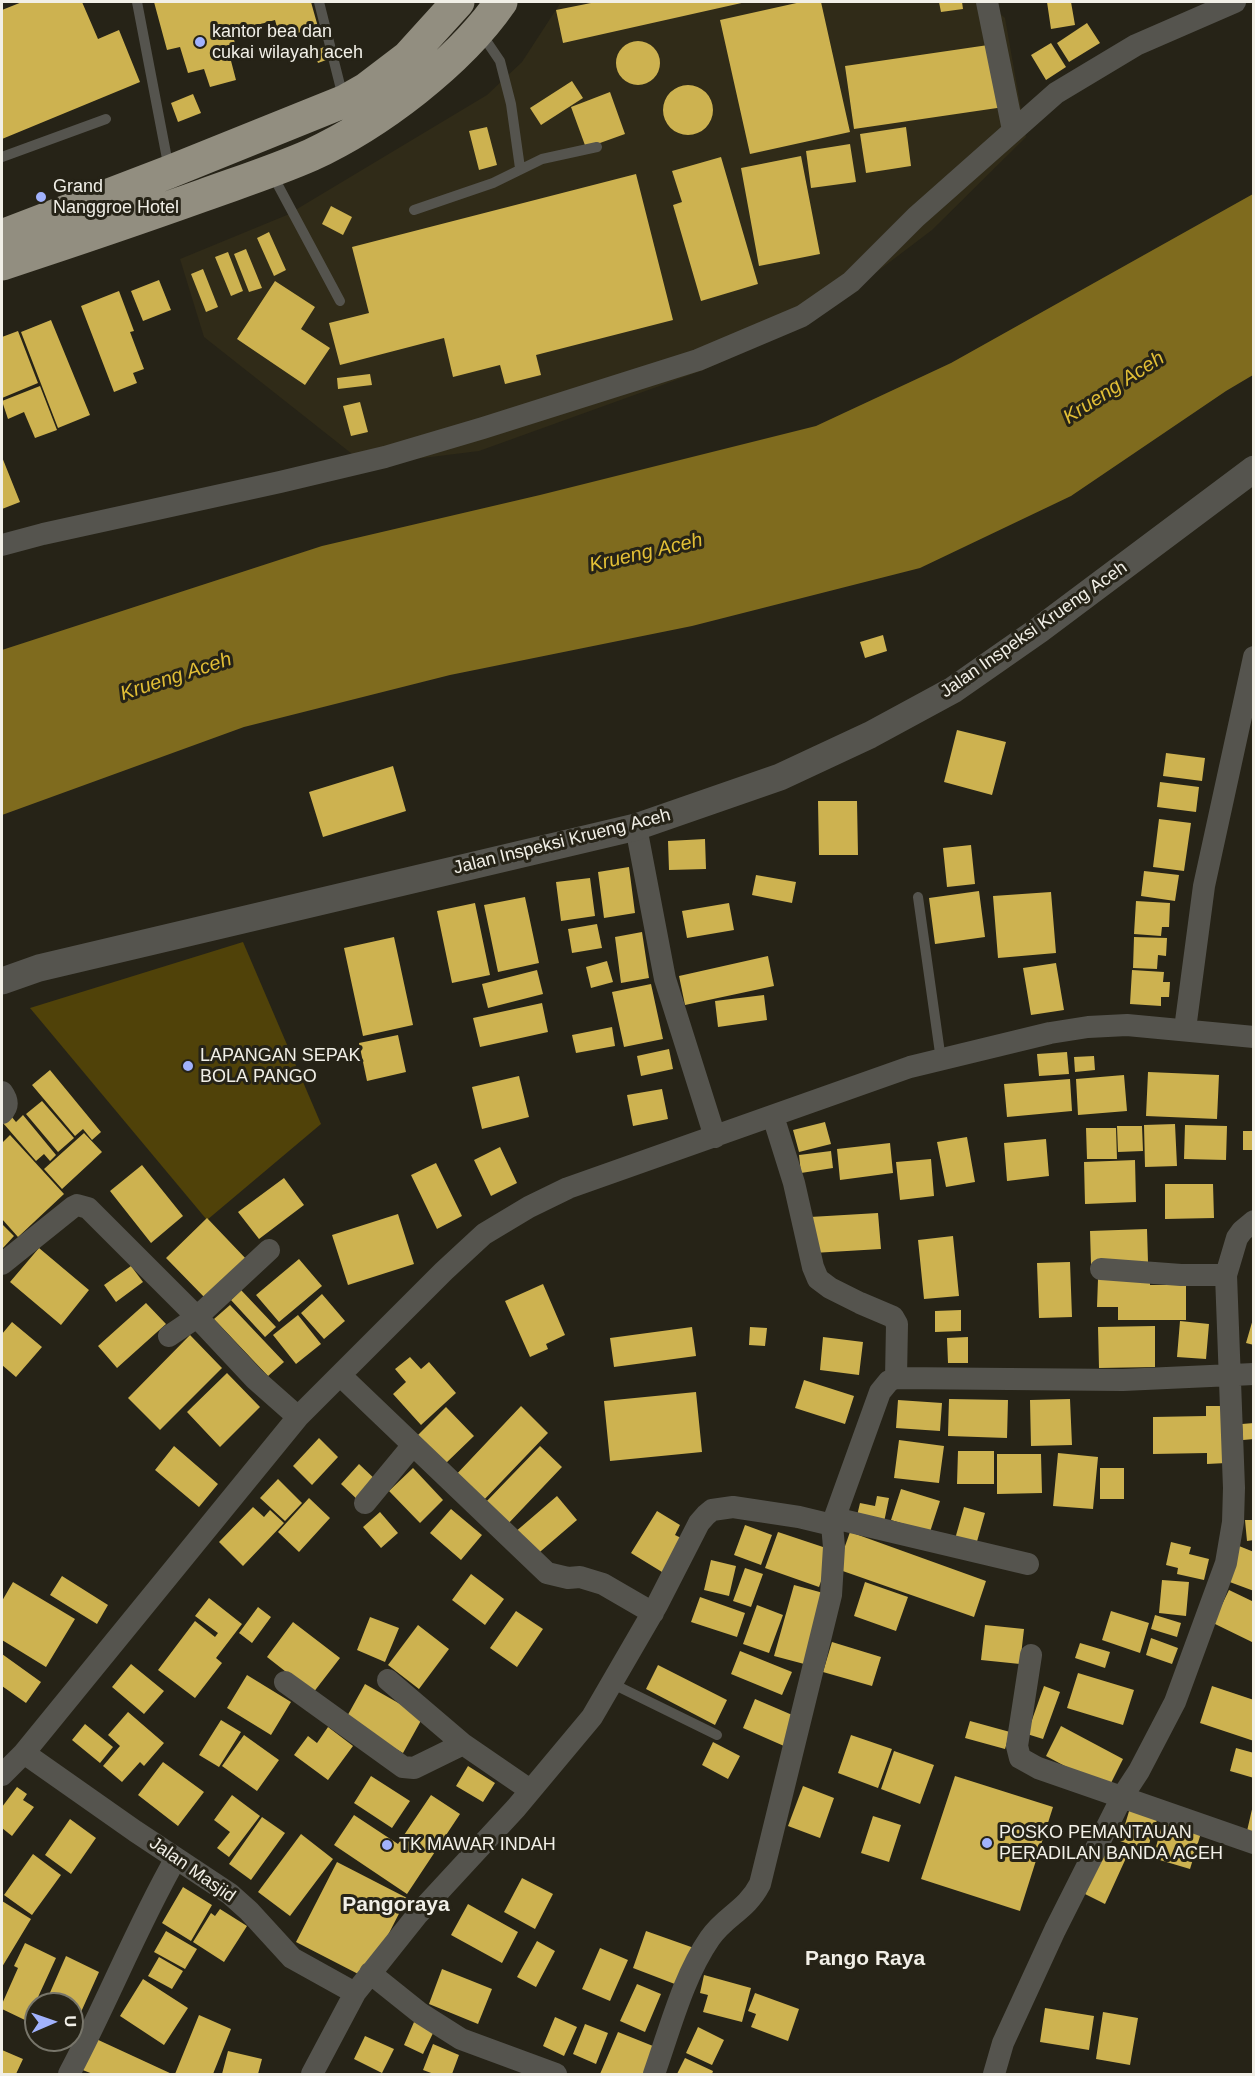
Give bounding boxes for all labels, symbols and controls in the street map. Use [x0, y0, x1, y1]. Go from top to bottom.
place label: kantor bea dan cukai wilayah aceh [212, 21, 363, 63]
marker: kantor bea dan cukai wilayah aceh [193, 35, 207, 49]
place label: Grand Nanggroe Hotel [53, 176, 179, 219]
marker: Grand Nanggroe Hotel [34, 190, 48, 204]
water label: Krueng Aceh [1059, 346, 1169, 430]
water label: Krueng Aceh [587, 528, 705, 578]
street label: Jalan Inspeksi Krueng Aceh [936, 557, 1132, 703]
water label: Krueng Aceh [117, 648, 235, 706]
street label: Jalan Inspeksi Krueng Aceh [451, 805, 673, 879]
place label: LAPANGAN SEPAK BOLA PANGO [200, 1045, 360, 1088]
marker: LAPANGAN SEPAK BOLA PANGO [181, 1059, 195, 1073]
place label: POSKO PEMANTAUAN PERADILAN BANDA ACEH [999, 1822, 1223, 1864]
street label: Jalan Masjid [145, 1832, 239, 1908]
place label: TK MAWAR INDAH [399, 1834, 556, 1856]
marker: POSKO PEMANTAUAN PERADILAN BANDA ACEH [980, 1836, 994, 1850]
marker: TK MAWAR INDAH [380, 1838, 394, 1852]
district label: Pangoraya [342, 1892, 450, 1918]
district label: Pango Raya [805, 1946, 925, 1972]
north arrow [24, 1992, 84, 2052]
text: U [62, 2015, 79, 2027]

